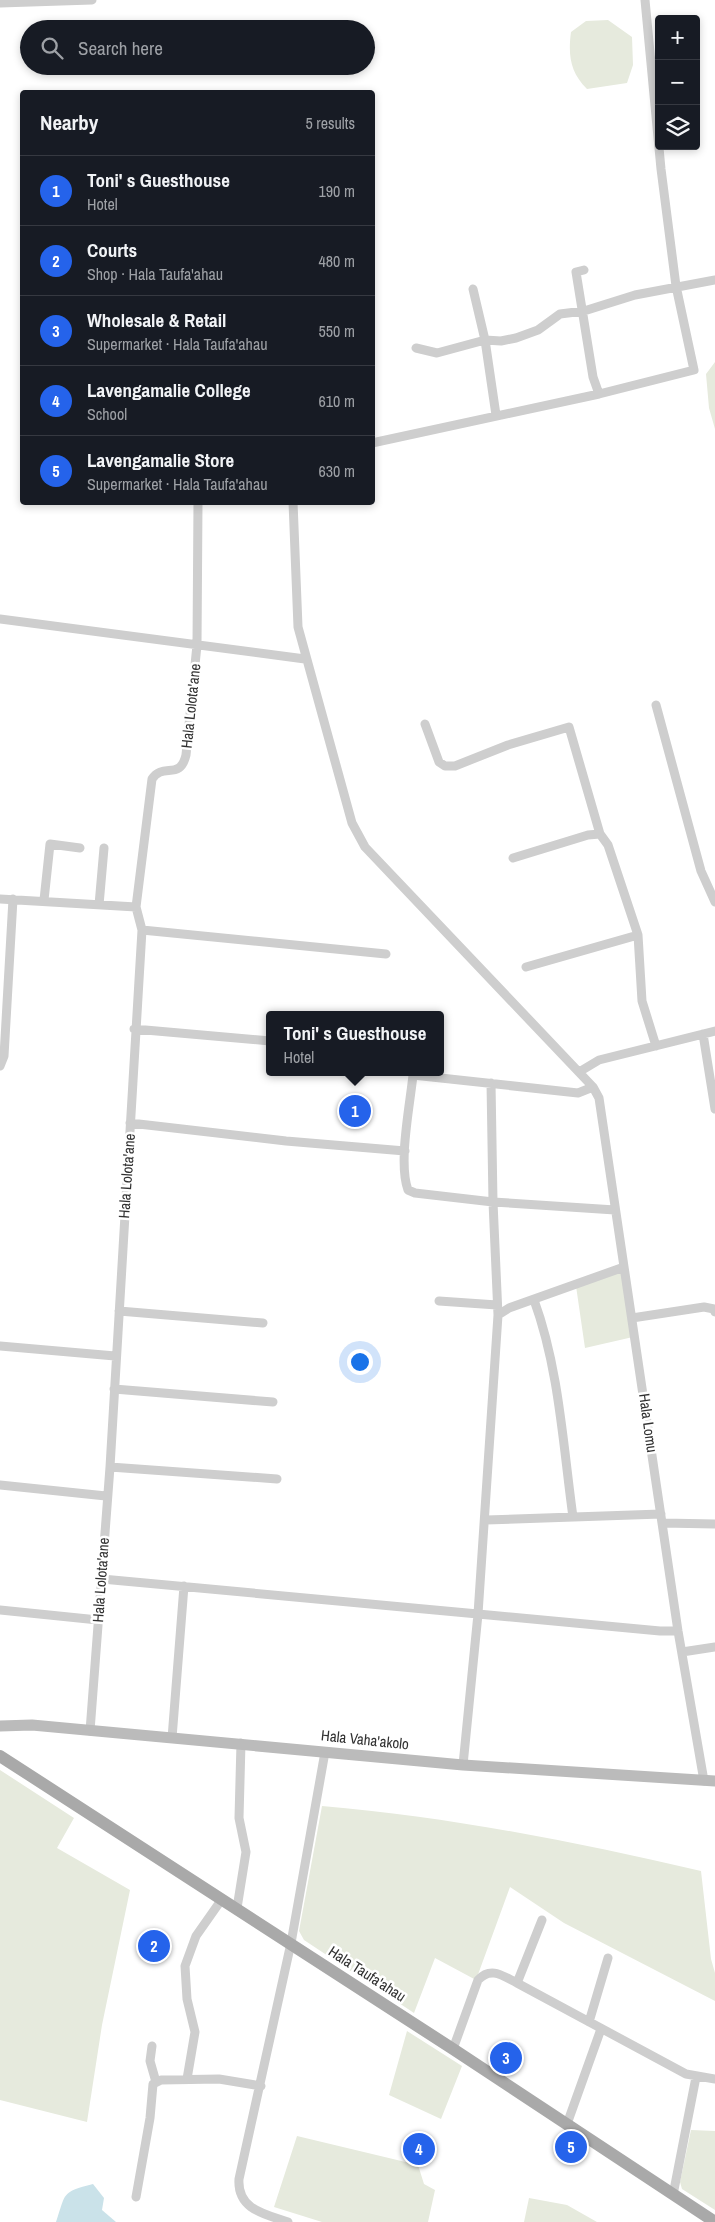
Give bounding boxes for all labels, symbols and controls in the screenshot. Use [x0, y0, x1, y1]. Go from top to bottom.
map controls [655, 15, 700, 150]
button: + [655, 15, 700, 60]
search box [20, 20, 375, 75]
icon: search [38, 34, 66, 62]
text: Search here [78, 35, 163, 61]
button: − [655, 60, 700, 105]
button: layers [655, 105, 700, 150]
text: Nearby [40, 108, 98, 137]
text: 5 results [305, 112, 355, 134]
text: Toni' s Guesthouse [87, 167, 230, 193]
text: 1 [52, 180, 60, 202]
text: 190 m [319, 180, 355, 202]
text: Hotel [87, 193, 118, 215]
text: Courts [87, 237, 137, 263]
text: 2 [52, 250, 60, 272]
text: 480 m [319, 250, 355, 272]
text: Shop · Hala Taufa'ahau [87, 263, 223, 285]
text: Wholesale & Retail [87, 307, 226, 333]
text: 3 [52, 320, 60, 342]
text: 550 m [319, 320, 355, 342]
text: Supermarket · Hala Taufa'ahau [87, 333, 268, 355]
text: Lavengamalie College [87, 377, 251, 403]
text: 4 [52, 390, 60, 412]
text: 610 m [319, 390, 355, 412]
text: School [87, 403, 127, 425]
text: Lavengamalie Store [87, 447, 234, 473]
text: 5 [52, 460, 60, 482]
text: 630 m [319, 460, 355, 482]
text: Supermarket · Hala Taufa'ahau [87, 473, 268, 495]
street label: Hala Lolota'ane [176, 662, 205, 749]
popup [266, 1011, 444, 1076]
text: Toni' s Guesthouse [284, 1020, 426, 1046]
text: Hotel [284, 1046, 314, 1068]
pin: 1 [339, 1092, 371, 1130]
street label: Hala Lolota'ane [113, 1133, 140, 1219]
your location [347, 1349, 373, 1375]
street label: Hala Lomu [634, 1392, 663, 1454]
street label: Hala Lolota'ane [87, 1537, 114, 1623]
street label: Hala Vaha'akolo [320, 1724, 410, 1755]
pin: 2 [138, 1927, 170, 1965]
street label: Hala Taufa'ahau [324, 1941, 410, 2006]
pin: 3 [490, 2039, 522, 2077]
pin: 5 [555, 2128, 587, 2166]
pin: 4 [403, 2130, 435, 2168]

